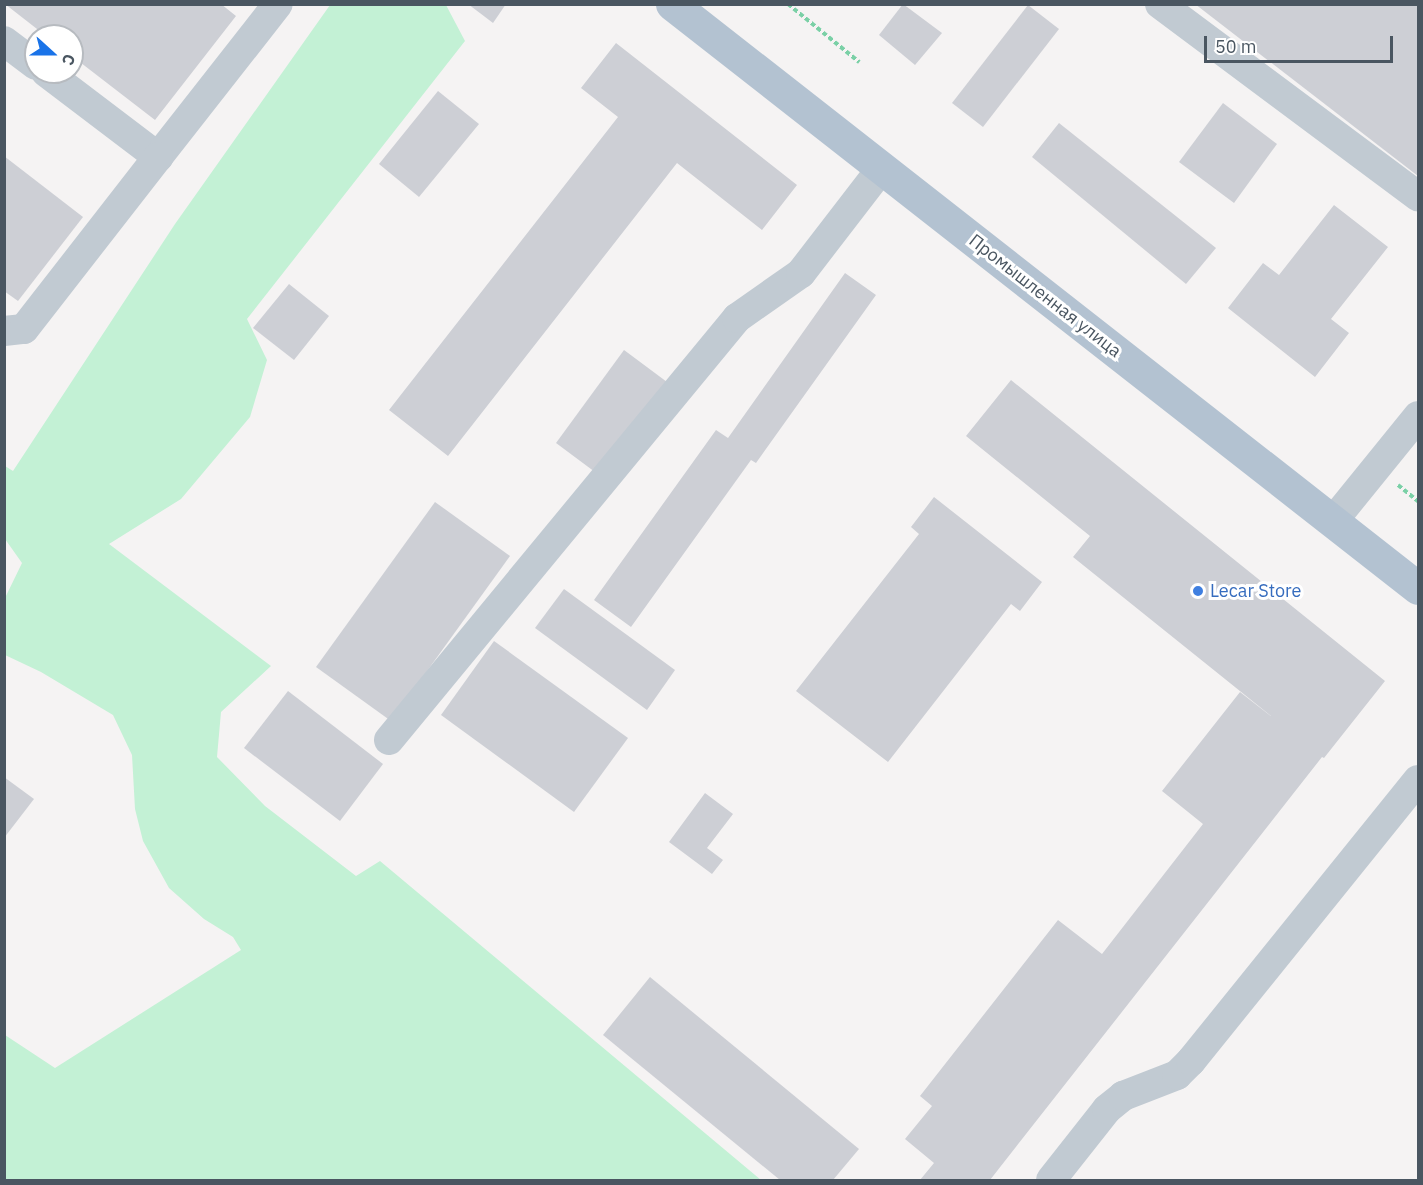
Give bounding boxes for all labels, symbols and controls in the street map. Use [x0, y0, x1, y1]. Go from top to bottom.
north arrow [24, 24, 84, 84]
scale bar [1207, 24, 1396, 62]
text: 50 m [1215, 35, 1257, 58]
text: С [58, 51, 80, 68]
street label: Промышленная улица [964, 230, 1126, 362]
place label: Lecar Store [1210, 580, 1301, 602]
marker: Lecar Store [1191, 584, 1205, 598]

